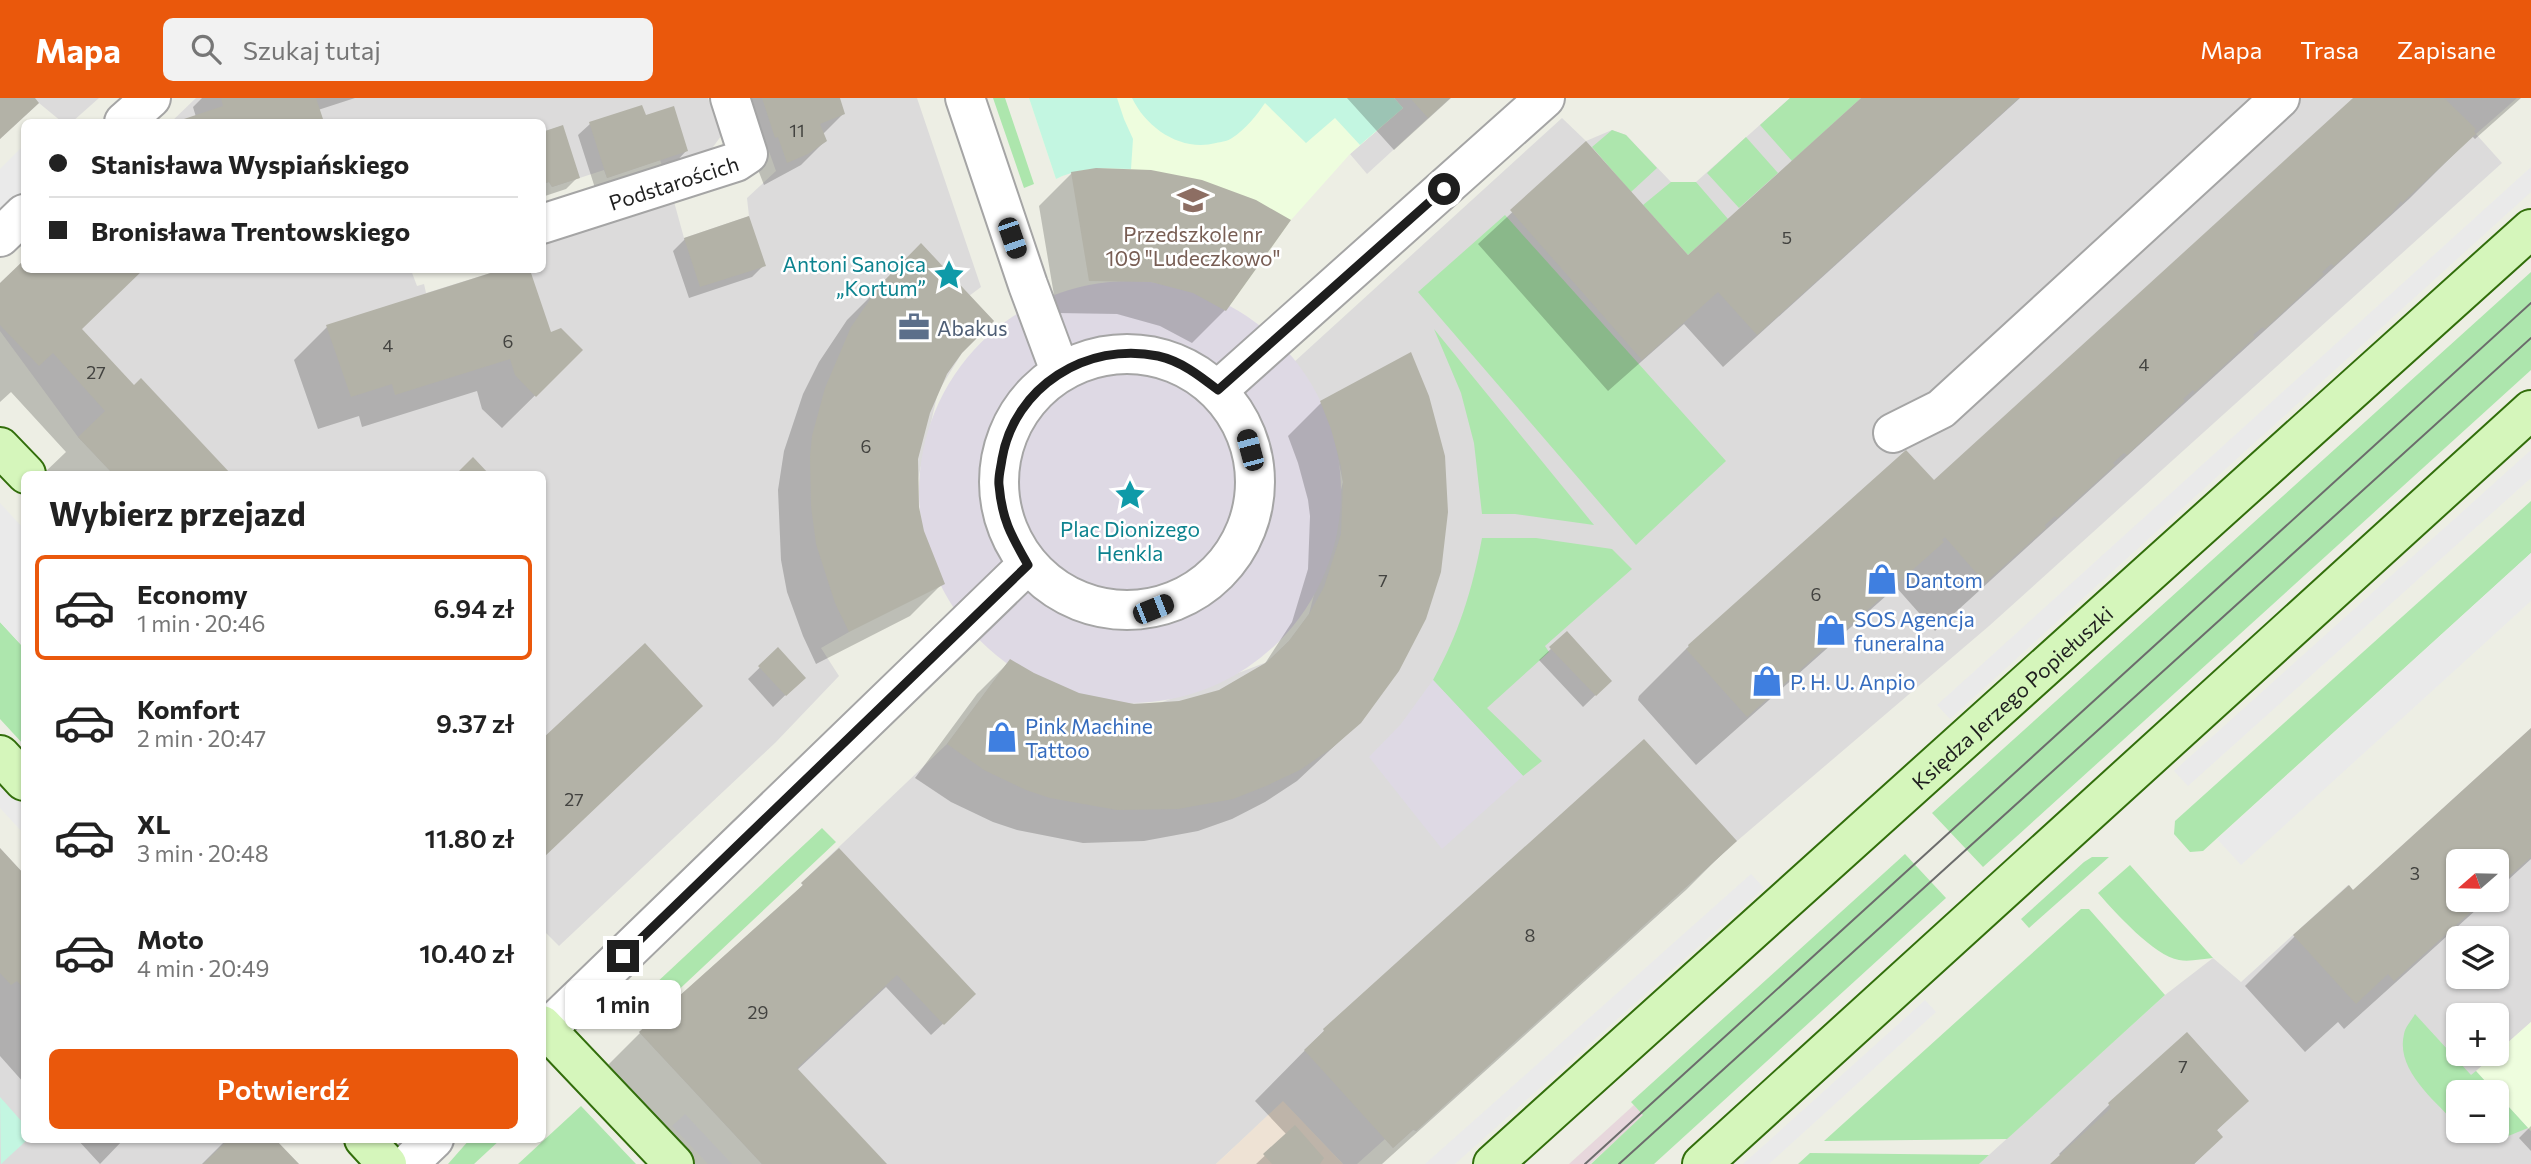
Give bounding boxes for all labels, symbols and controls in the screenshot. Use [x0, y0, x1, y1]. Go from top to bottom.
search box [163, 18, 653, 81]
text: Mapa [35, 29, 121, 70]
icon: search [187, 30, 225, 68]
text: Szukaj tutaj [243, 34, 381, 65]
text: Mapa [2200, 35, 2262, 64]
text: Trasa [2300, 35, 2359, 64]
text: Zapisane [2397, 35, 2496, 64]
house number: 11 [789, 119, 805, 141]
text: Stanisława Wyspiańskiego [91, 148, 409, 179]
street label: Podstarościch [605, 150, 741, 214]
route start [1428, 173, 1460, 205]
school or university icon: Przedszkole nr 109 "Ludeczkowo" [1176, 183, 1210, 217]
text: Bronisława Trentowskiego [91, 215, 410, 246]
car [996, 215, 1029, 261]
place label: Przedszkole nr 109 "Ludeczkowo" [1106, 221, 1280, 270]
house number: 5 [1782, 226, 1792, 248]
place label: Antoni Sanojca „Kortum” [782, 251, 926, 300]
place icon: Antoni Sanojca „Kortum” [932, 258, 966, 292]
office icon: Abakus [897, 310, 931, 344]
place label: Abakus [937, 315, 1008, 340]
house number: 6 [503, 330, 513, 352]
house number: 4 [383, 334, 394, 356]
house number: 4 [2139, 353, 2150, 375]
house number: 27 [86, 361, 106, 383]
car [1235, 427, 1266, 473]
house number: 6 [861, 435, 871, 457]
place icon: Plac Dionizego Henkla [1113, 478, 1147, 512]
text: Wybierz przejazd [49, 493, 306, 533]
place label: Plac Dionizego Henkla [1060, 516, 1200, 565]
shop icon: Dantom [1865, 562, 1899, 596]
place label: Dantom [1905, 567, 1983, 592]
house number: 7 [1378, 569, 1388, 591]
icon: car [53, 576, 116, 639]
text: Economy [137, 578, 248, 609]
house number: 6 [1811, 583, 1821, 605]
car [1130, 591, 1177, 627]
text: 6.94 zł [433, 592, 514, 623]
street label: Księdza Jerzego Popiełuszki [1906, 600, 2117, 794]
place label: SOS Agencja funeralna [1854, 606, 1975, 655]
text: 1 min · 20:46 [137, 609, 266, 637]
shop icon: SOS Agencja funeralna [1814, 613, 1848, 647]
shop icon: P. H. U. Anpio [1750, 664, 1784, 698]
place label: P. H. U. Anpio [1790, 669, 1916, 694]
icon: car [53, 691, 116, 754]
text: Komfort [137, 693, 240, 724]
text: 9.37 zł [436, 707, 514, 738]
place label: Pink Machine Tattoo [1025, 713, 1153, 762]
shop icon: Pink Machine Tattoo [985, 720, 1019, 754]
text: 2 min · 20:47 [137, 724, 266, 752]
house number: 27 [564, 788, 584, 810]
icon: car [53, 806, 116, 869]
text: XL [137, 808, 171, 839]
text: 11.80 zł [425, 822, 514, 853]
text: 3 min · 20:48 [137, 839, 269, 867]
north arrow [2446, 849, 2510, 912]
map controls [2446, 849, 2509, 1143]
house number: 3 [2410, 862, 2420, 884]
icon: car [53, 921, 116, 984]
text: Moto [137, 923, 204, 954]
house number: 8 [1525, 924, 1536, 946]
button: layers [2446, 926, 2509, 989]
text: 10.40 zł [419, 937, 514, 968]
route end [607, 940, 639, 972]
text: 4 min · 20:49 [137, 954, 270, 982]
callout: 1 min [565, 980, 681, 1029]
text: 1 min [596, 990, 650, 1018]
house number: 29 [748, 1001, 768, 1023]
button: + [2446, 1003, 2509, 1066]
button: Potwierdź [49, 1049, 518, 1129]
house number: 7 [2178, 1055, 2188, 1077]
button: − [2446, 1080, 2509, 1143]

